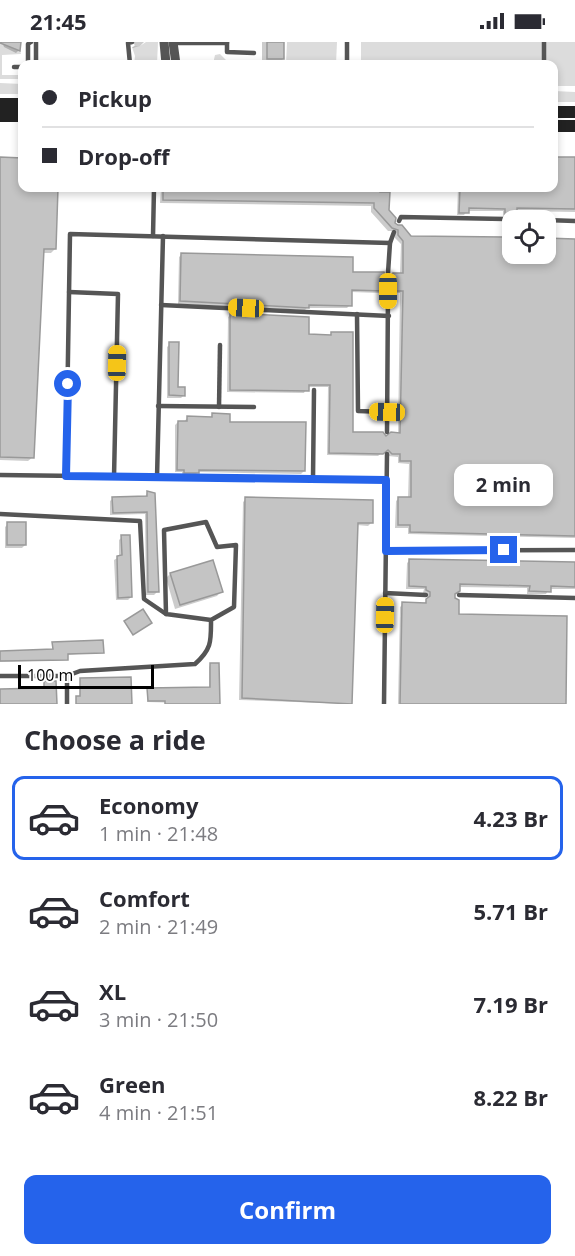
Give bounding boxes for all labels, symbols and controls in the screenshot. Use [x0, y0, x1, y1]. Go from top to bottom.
text: 21:45 [30, 6, 87, 36]
text: Pickup [78, 83, 152, 113]
text: Drop-off [78, 141, 170, 171]
map controls [502, 210, 556, 264]
button: locate [502, 210, 556, 264]
car [379, 273, 397, 309]
car [228, 298, 264, 318]
car [108, 345, 126, 381]
route start [54, 370, 81, 397]
car [369, 402, 405, 422]
callout: 2 min [454, 463, 554, 505]
text: 2 min [476, 471, 531, 498]
route end [490, 536, 517, 563]
car [376, 597, 394, 633]
scale bar [18, 662, 154, 690]
text: 100 m [27, 664, 73, 686]
text: Choose a ride [24, 721, 206, 758]
text: Economy [99, 790, 198, 820]
icon: car [27, 791, 81, 845]
text: 4.23 Br [474, 803, 548, 833]
text: 1 min · 21:48 [99, 820, 218, 847]
text: Comfort [99, 883, 190, 913]
icon: car [27, 884, 81, 938]
text: 5.71 Br [474, 896, 548, 926]
text: 2 min · 21:49 [99, 913, 218, 940]
text: XL [99, 976, 126, 1006]
icon: car [27, 977, 81, 1031]
text: 7.19 Br [474, 989, 548, 1019]
text: 3 min · 21:50 [99, 1006, 218, 1033]
text: Green [99, 1069, 165, 1099]
icon: car [27, 1070, 81, 1124]
text: 8.22 Br [474, 1082, 548, 1112]
text: 4 min · 21:51 [99, 1099, 218, 1126]
button: Confirm [24, 1175, 551, 1244]

